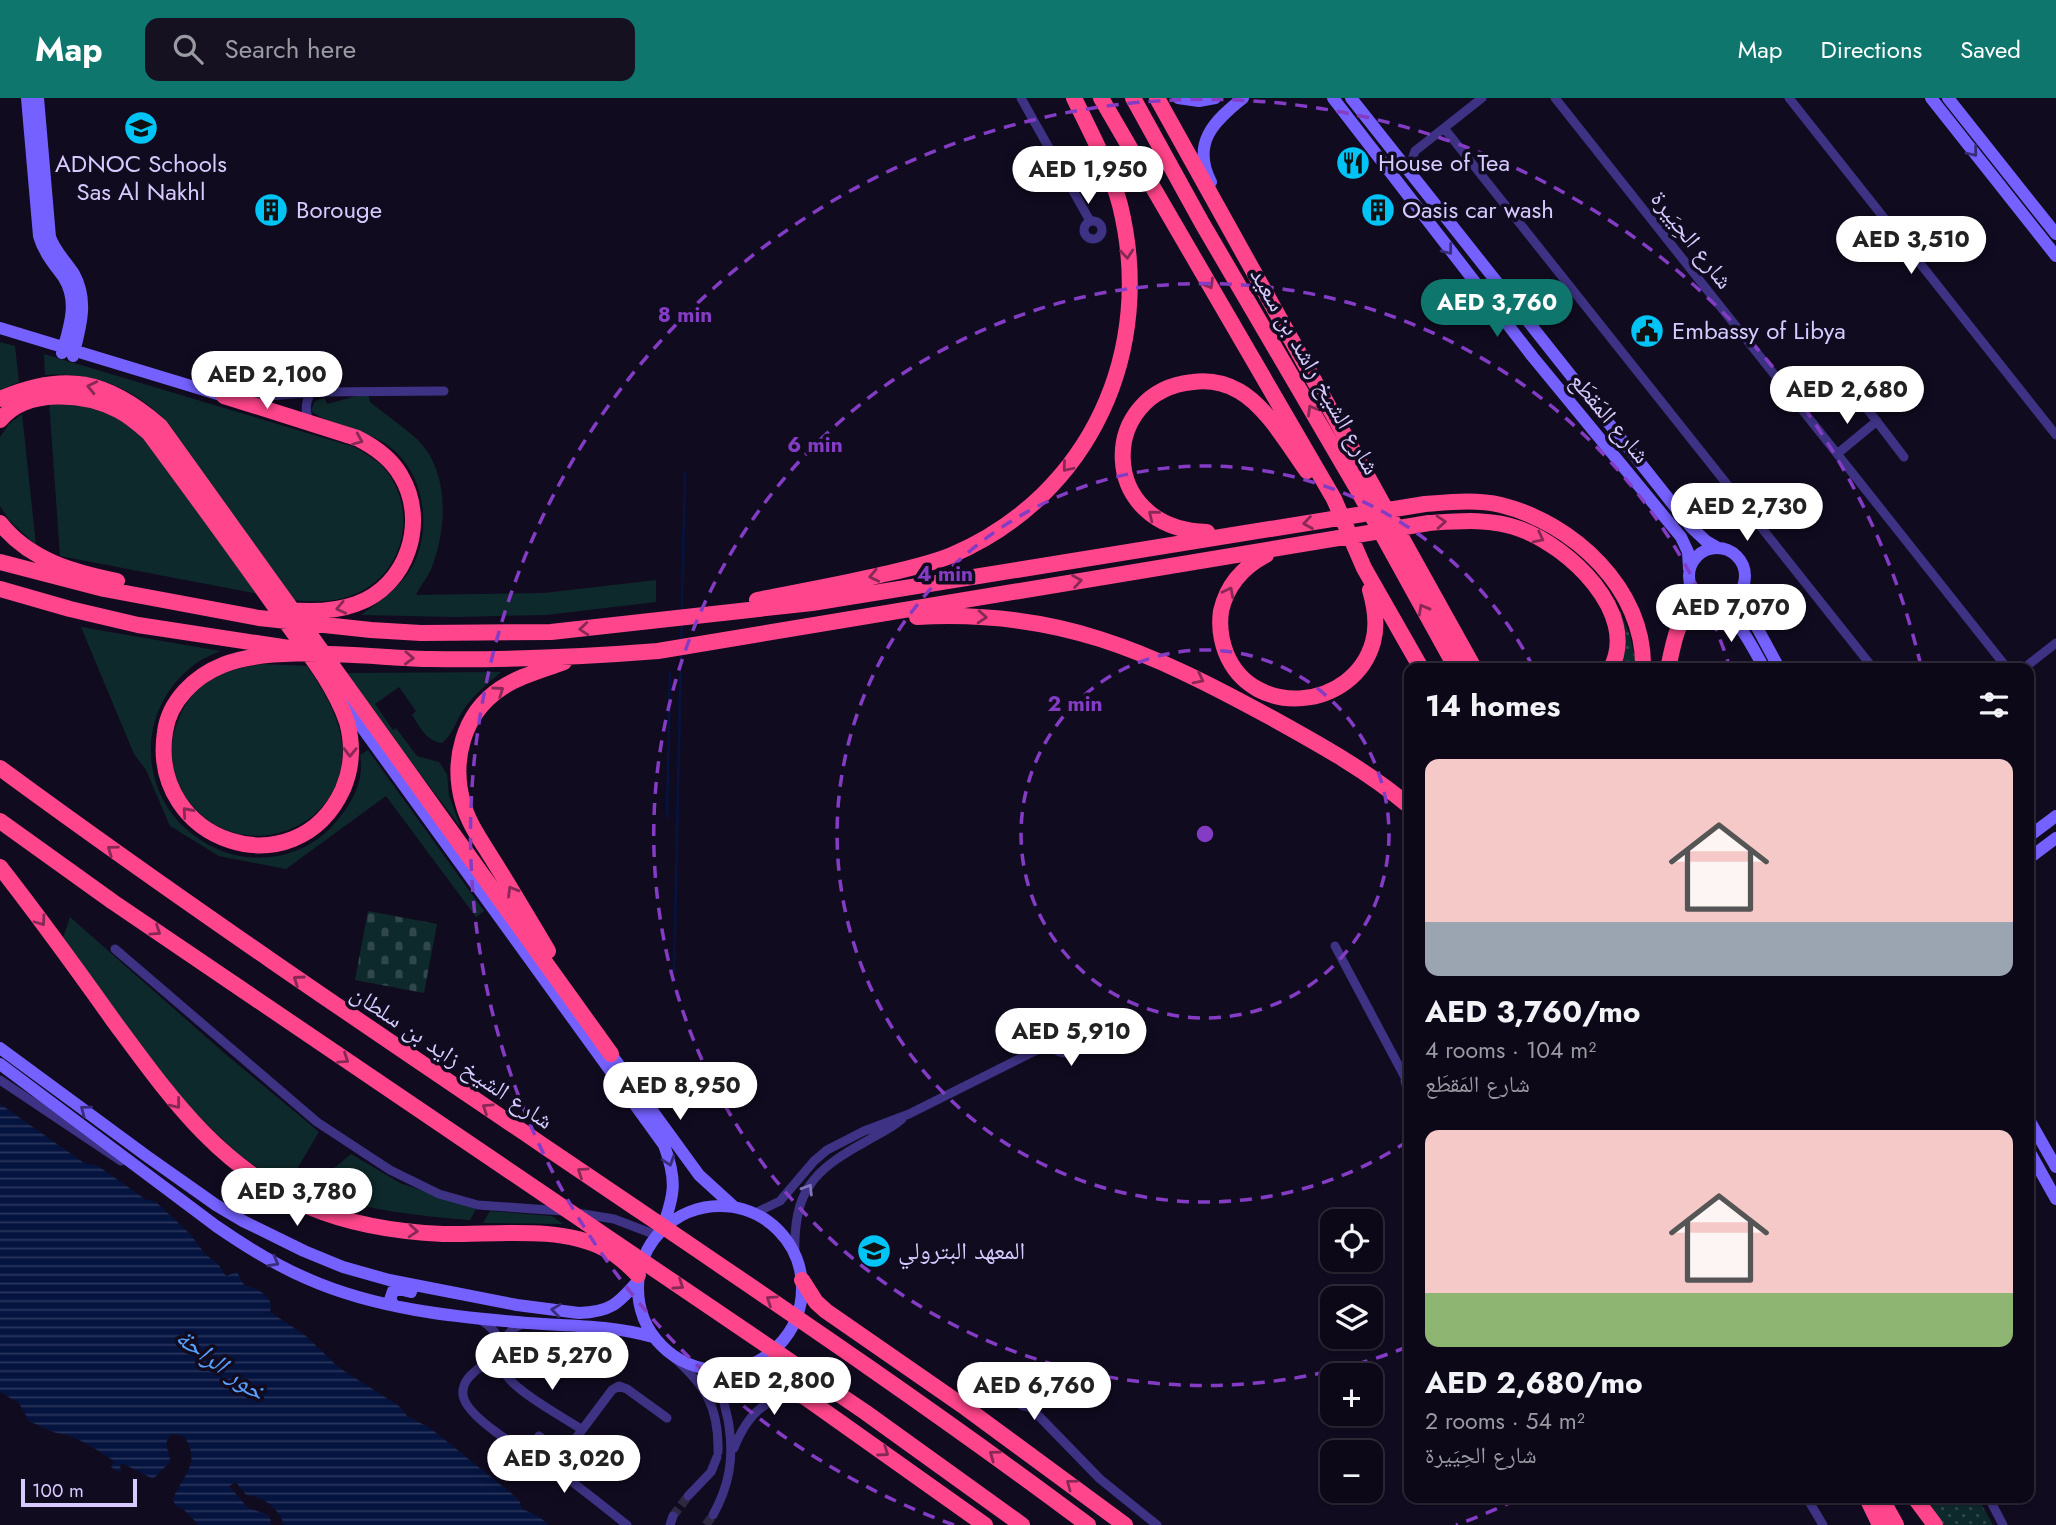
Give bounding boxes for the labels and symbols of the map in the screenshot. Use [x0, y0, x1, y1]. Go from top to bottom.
school or university icon: ADNOC Schools Sas Al Nakhl [122, 109, 160, 147]
one-way arrow [1965, 143, 1977, 156]
restaurant icon: House of Tea [1334, 144, 1372, 182]
place label: House of Tea [1378, 145, 1510, 180]
place label: ADNOC Schools Sas Al Nakhl [55, 146, 227, 209]
pin: AED 1,950 [1008, 146, 1168, 206]
street label: شارع الحِيَيرة [1643, 183, 1742, 296]
building icon: Borouge [252, 191, 290, 229]
building icon: Oasis car wash [1359, 191, 1397, 229]
place label: Borouge [296, 192, 382, 227]
place label: Oasis car wash [1402, 192, 1554, 227]
pin: AED 3,510 [1831, 216, 1991, 276]
one-way arrow [1440, 242, 1453, 254]
one-way arrow [1119, 249, 1134, 260]
street label: شارع الشيخ راشد بن سعيد [1242, 261, 1389, 481]
one-way arrow [1201, 277, 1214, 290]
pin: AED 3,760 [1417, 280, 1577, 339]
text: 8 min [658, 300, 712, 330]
public building icon: Embassy of Libya [1628, 312, 1666, 350]
place label: Embassy of Libya [1672, 313, 1846, 348]
pin: AED 2,100 [187, 352, 347, 411]
street label: شارع المَقطَع [1562, 365, 1659, 471]
pin: AED 2,680 [1767, 366, 1927, 426]
one-way arrow [86, 381, 98, 396]
one-way arrow [1307, 405, 1320, 418]
text: 6 min [787, 430, 843, 460]
one-way arrow [352, 431, 364, 445]
one-way arrow [1063, 460, 1076, 472]
pin: AED 2,730 [1667, 484, 1827, 543]
one-way arrow [1148, 510, 1160, 523]
one-way arrow [1302, 515, 1314, 530]
one-way arrow [1436, 515, 1447, 530]
one-way arrow [1532, 530, 1544, 543]
text: 4 min [917, 559, 973, 589]
one-way arrow [868, 568, 880, 583]
one-way arrow [1071, 574, 1083, 589]
pin: AED 7,070 [1651, 584, 1811, 644]
one-way arrow [1220, 586, 1234, 599]
one-way arrow [336, 599, 348, 614]
one-way arrow [1418, 603, 1431, 616]
one-way arrow [977, 609, 988, 624]
one-way arrow [578, 621, 589, 636]
one-way arrow [404, 650, 415, 666]
one-way arrow [1192, 671, 1204, 685]
one-way arrow [491, 687, 504, 699]
text: 2 min [1047, 689, 1103, 719]
one-way arrow [342, 747, 358, 758]
one-way arrow [183, 807, 195, 820]
centre of rings [1193, 822, 1217, 846]
one-way arrow [107, 846, 120, 858]
one-way arrow [507, 885, 520, 898]
one-way arrow [33, 913, 46, 926]
one-way arrow [148, 923, 161, 935]
one-way arrow [293, 975, 306, 988]
street label: شارع الشيخ زايد بن سلطان [344, 976, 561, 1138]
pin: AED 5,910 [991, 1009, 1151, 1068]
one-way arrow [336, 1051, 349, 1063]
pin: AED 8,950 [600, 1062, 760, 1122]
one-way arrow [168, 1097, 181, 1109]
one-way arrow [482, 1104, 495, 1116]
one-way arrow [80, 1106, 92, 1118]
one-way arrow [661, 1155, 675, 1167]
pin: AED 3,780 [217, 1168, 377, 1228]
one-way arrow [577, 1168, 590, 1180]
one-way arrow [800, 1183, 813, 1196]
one-way arrow [408, 1223, 419, 1238]
school or university icon: المعهد البترولي [855, 1232, 893, 1270]
place label: المعهد البترولي [898, 1233, 1025, 1270]
one-way arrow [266, 1254, 279, 1267]
one-way arrow [671, 1277, 684, 1289]
one-way arrow [765, 1295, 778, 1308]
one-way arrow [550, 1303, 561, 1318]
water label: خور الراحة [168, 1318, 274, 1410]
pin: AED 5,270 [472, 1332, 632, 1392]
pin: AED 2,800 [694, 1358, 854, 1417]
pin: AED 6,760 [954, 1362, 1114, 1422]
pin: AED 3,020 [484, 1436, 644, 1495]
one-way arrow [876, 1444, 889, 1456]
one-way arrow [989, 1451, 1001, 1464]
scale bar [21, 1476, 136, 1508]
one-way arrow [1066, 1479, 1078, 1492]

